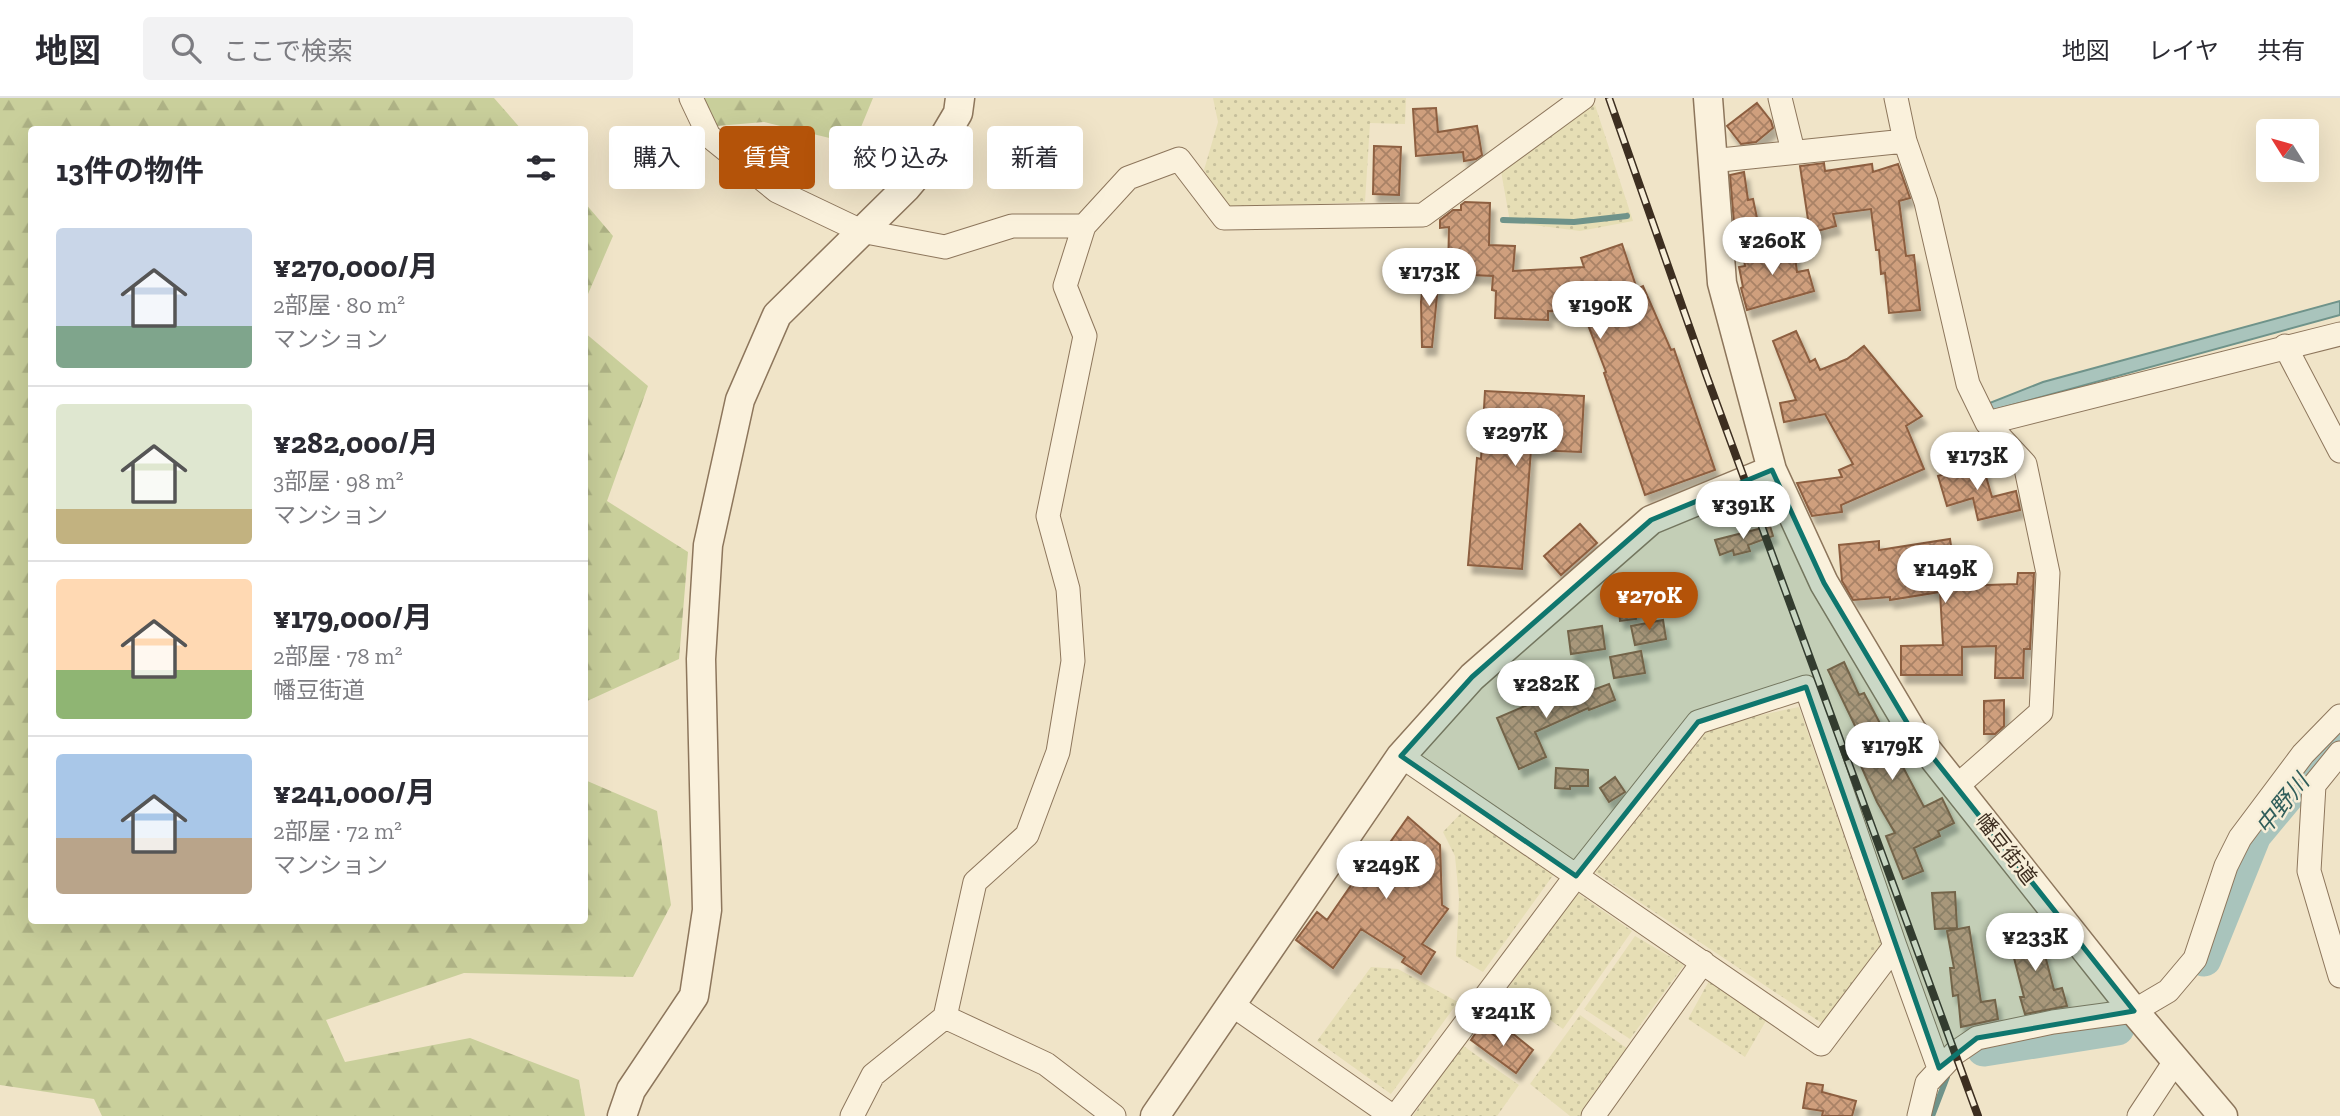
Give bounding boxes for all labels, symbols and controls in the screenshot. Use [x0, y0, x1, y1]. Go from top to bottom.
search box [143, 17, 633, 80]
icon: search [167, 29, 205, 67]
text: 地図 [35, 31, 101, 70]
text: ここで検索 [223, 35, 353, 67]
text: 地図 [2062, 36, 2110, 65]
text: レイヤ [2148, 36, 2219, 65]
text: 共有 [2257, 36, 2305, 65]
north arrow [2256, 119, 2319, 182]
map controls [2256, 119, 2319, 182]
chip: 購入 [609, 126, 705, 189]
chip: 賃貸 [719, 126, 815, 189]
chip: 絞り込み [829, 126, 973, 189]
chip: 新着 [987, 126, 1083, 189]
icon: filters [522, 149, 560, 187]
text: 13件の物件 [56, 153, 204, 189]
pin: ¥260K [1723, 218, 1821, 277]
text: ¥260K [1738, 226, 1806, 254]
pin: ¥173K [1380, 248, 1478, 308]
text: ¥270,000/月 [273, 249, 439, 285]
icon: home [112, 256, 196, 340]
text: ¥173K [1398, 257, 1460, 285]
pin: ¥190K [1551, 282, 1649, 341]
text: ¥190K [1568, 290, 1632, 318]
text: 2部屋 · 80 m² [273, 291, 405, 319]
text: マンション [273, 325, 388, 353]
pin: ¥297K [1466, 408, 1564, 468]
text: ¥297K [1482, 417, 1548, 445]
text: ¥282,000/月 [273, 425, 439, 461]
icon: home [112, 432, 196, 516]
pin: ¥173K [1928, 432, 2026, 492]
text: ¥173K [1946, 441, 2008, 469]
text: 3部屋 · 98 m² [273, 467, 403, 495]
pin: ¥391K [1694, 482, 1792, 541]
text: ¥391K [1711, 490, 1775, 518]
text: マンション [273, 501, 388, 529]
pin: ¥149K [1896, 546, 1994, 605]
text: ¥149K [1913, 554, 1977, 582]
pin: ¥270K [1600, 573, 1698, 632]
text: ¥270K [1616, 581, 1682, 609]
text: ¥179,000/月 [273, 600, 433, 636]
icon: home [112, 607, 196, 691]
text: 2部屋 · 78 m² [273, 642, 403, 670]
pin: ¥282K [1497, 660, 1595, 720]
text: ¥282K [1513, 669, 1579, 697]
text: 幡豆街道 [273, 676, 365, 704]
pin: ¥179K [1843, 722, 1941, 782]
text: ¥179K [1861, 731, 1923, 759]
water label: 中野川 [2249, 766, 2316, 840]
text: ¥241,000/月 [273, 775, 436, 811]
icon: home [112, 782, 196, 866]
street label: 幡豆街道 [1971, 808, 2042, 889]
text: 2部屋 · 72 m² [273, 817, 402, 845]
pin: ¥249K [1337, 842, 1435, 901]
text: ¥249K [1353, 850, 1419, 878]
text: マンション [273, 851, 388, 879]
pin: ¥233K [1986, 914, 2084, 973]
text: ¥233K [2002, 922, 2068, 950]
pin: ¥241K [1454, 988, 1552, 1048]
text: ¥241K [1471, 997, 1535, 1025]

